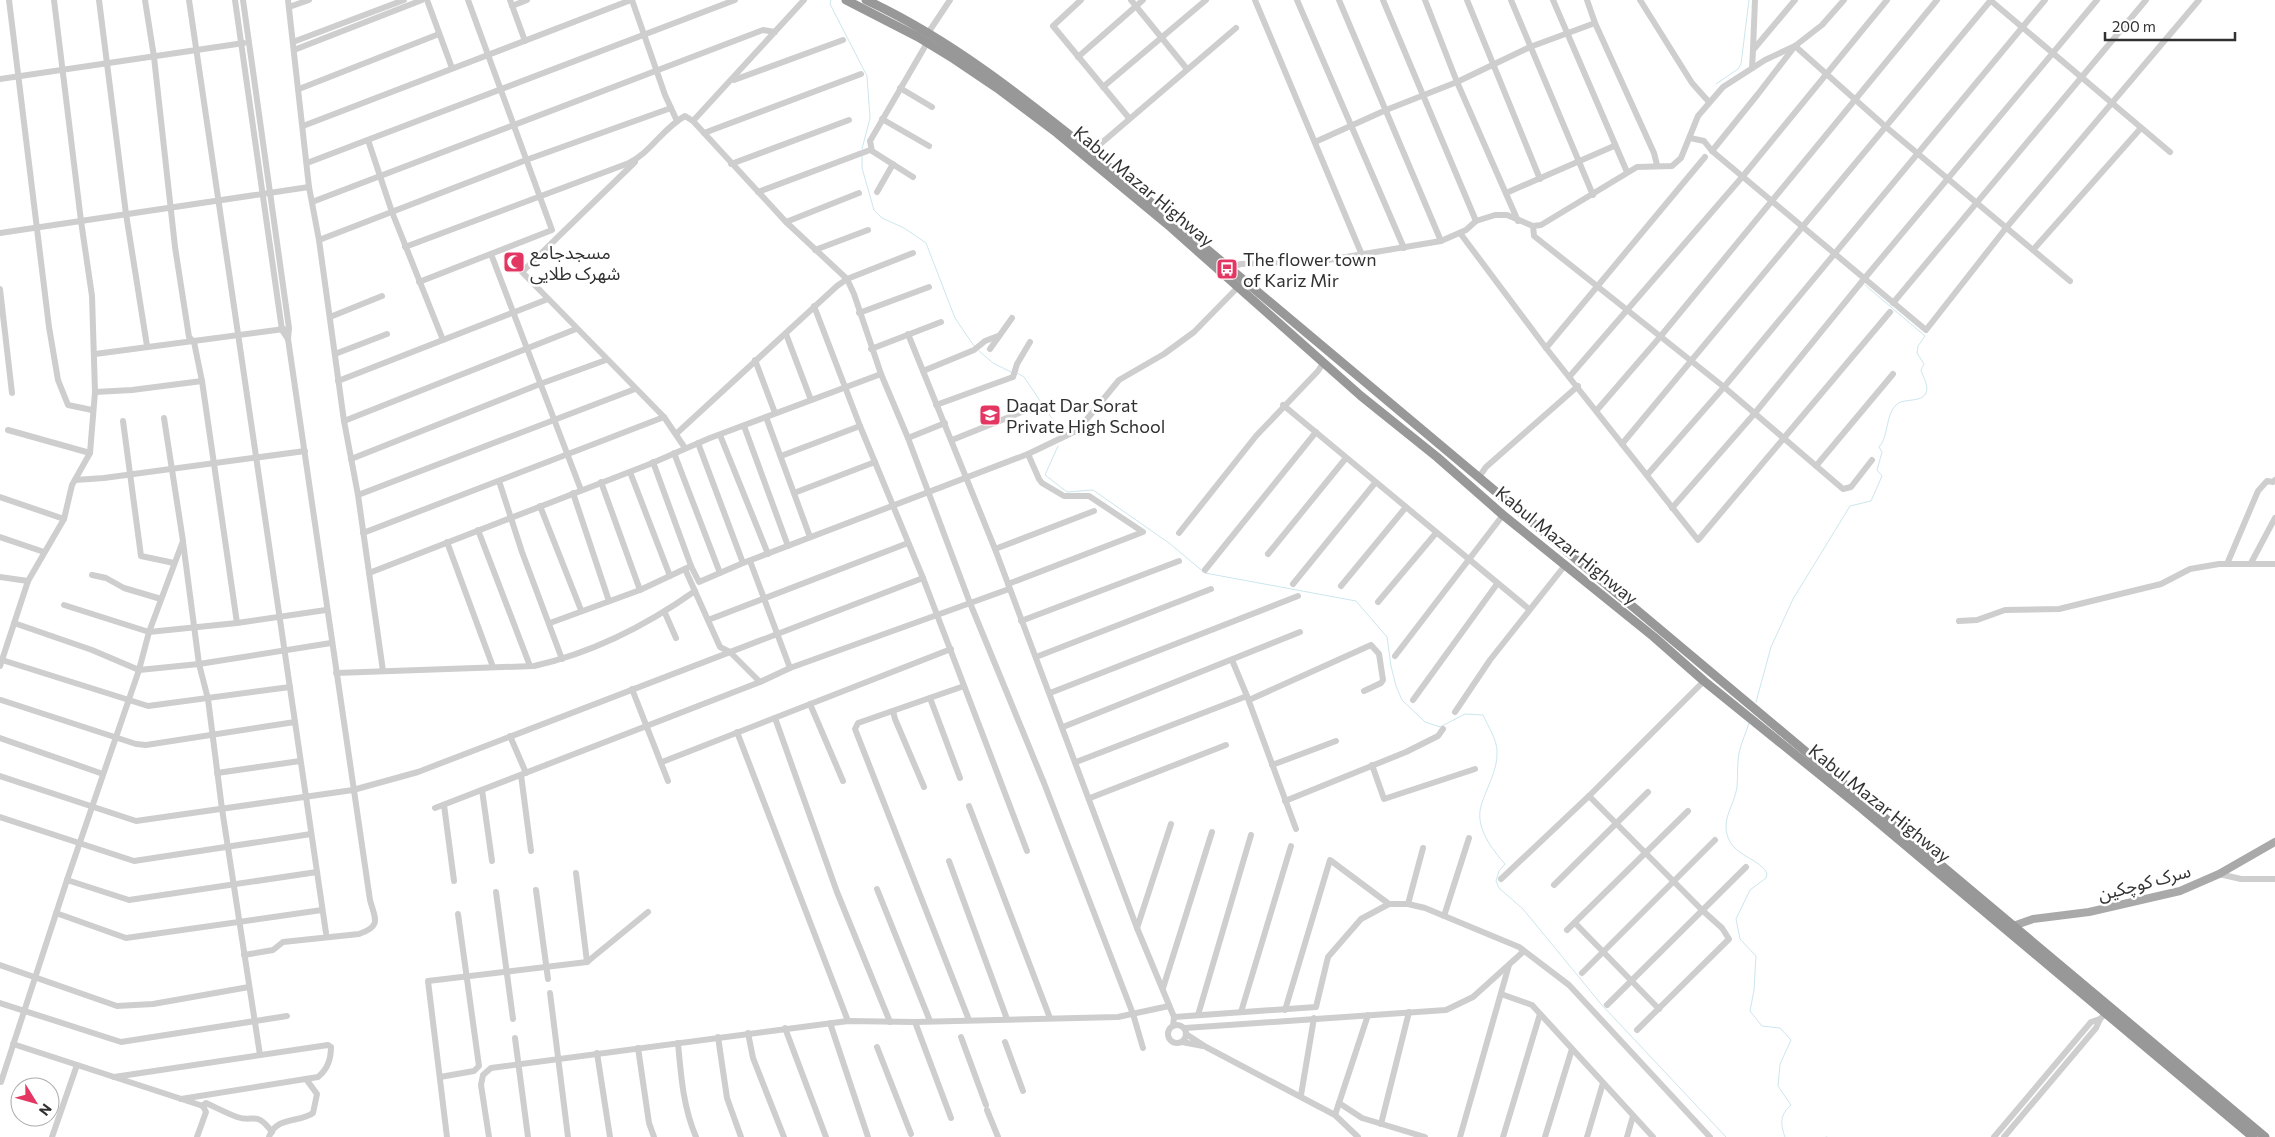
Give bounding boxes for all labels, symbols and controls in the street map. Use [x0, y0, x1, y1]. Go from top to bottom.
scale bar [2105, 10, 2235, 42]
text: 200 m [2112, 17, 2156, 35]
street label: Kabul Mazar Highway [1069, 121, 1219, 251]
place label: مسجدجامع شهرک طلایی [530, 241, 620, 285]
place label: The flower town of Kariz Mir [1243, 248, 1377, 291]
mosque icon: مسجدجامع شهرک طلایی [502, 250, 526, 274]
bus stop icon: The flower town of Kariz Mir [1215, 257, 1239, 281]
place label: Daqat Dar Sorat Private High School [1006, 394, 1165, 437]
school or university icon: Daqat Dar Sorat Private High School [978, 403, 1002, 427]
street label: Kabul Mazar Highway [1492, 481, 1642, 609]
street label: Kabul Mazar Highway [1805, 739, 1955, 867]
street label: سرک کوچکین [2095, 859, 2193, 906]
north arrow [10, 1077, 60, 1127]
text: N [36, 1101, 56, 1119]

